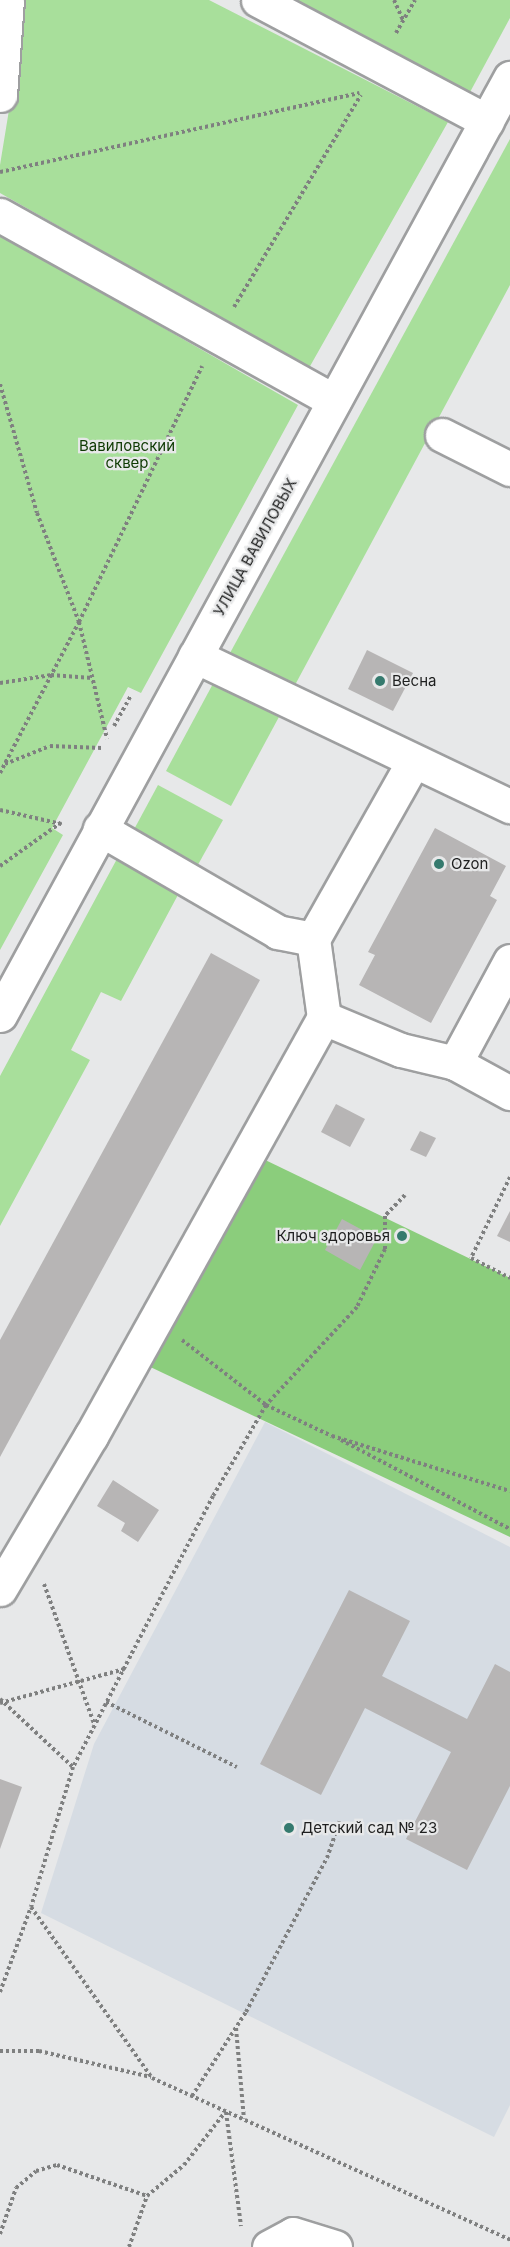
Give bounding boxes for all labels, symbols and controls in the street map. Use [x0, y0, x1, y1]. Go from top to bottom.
park label: Вавиловский сквер [79, 436, 175, 471]
street label: УЛИЦА ВАВИЛОВЫХ [210, 475, 300, 619]
place label: Весна [392, 672, 436, 690]
marker: Весна [373, 674, 387, 688]
place label: Ozon [451, 855, 488, 873]
marker: Ozon [432, 857, 446, 871]
place label: Ключ здоровья [276, 1227, 390, 1245]
marker: Ключ здоровья [395, 1229, 409, 1243]
place label: Детский сад № 23 [301, 1819, 437, 1837]
marker: Детский сад № 23 [282, 1821, 296, 1835]

